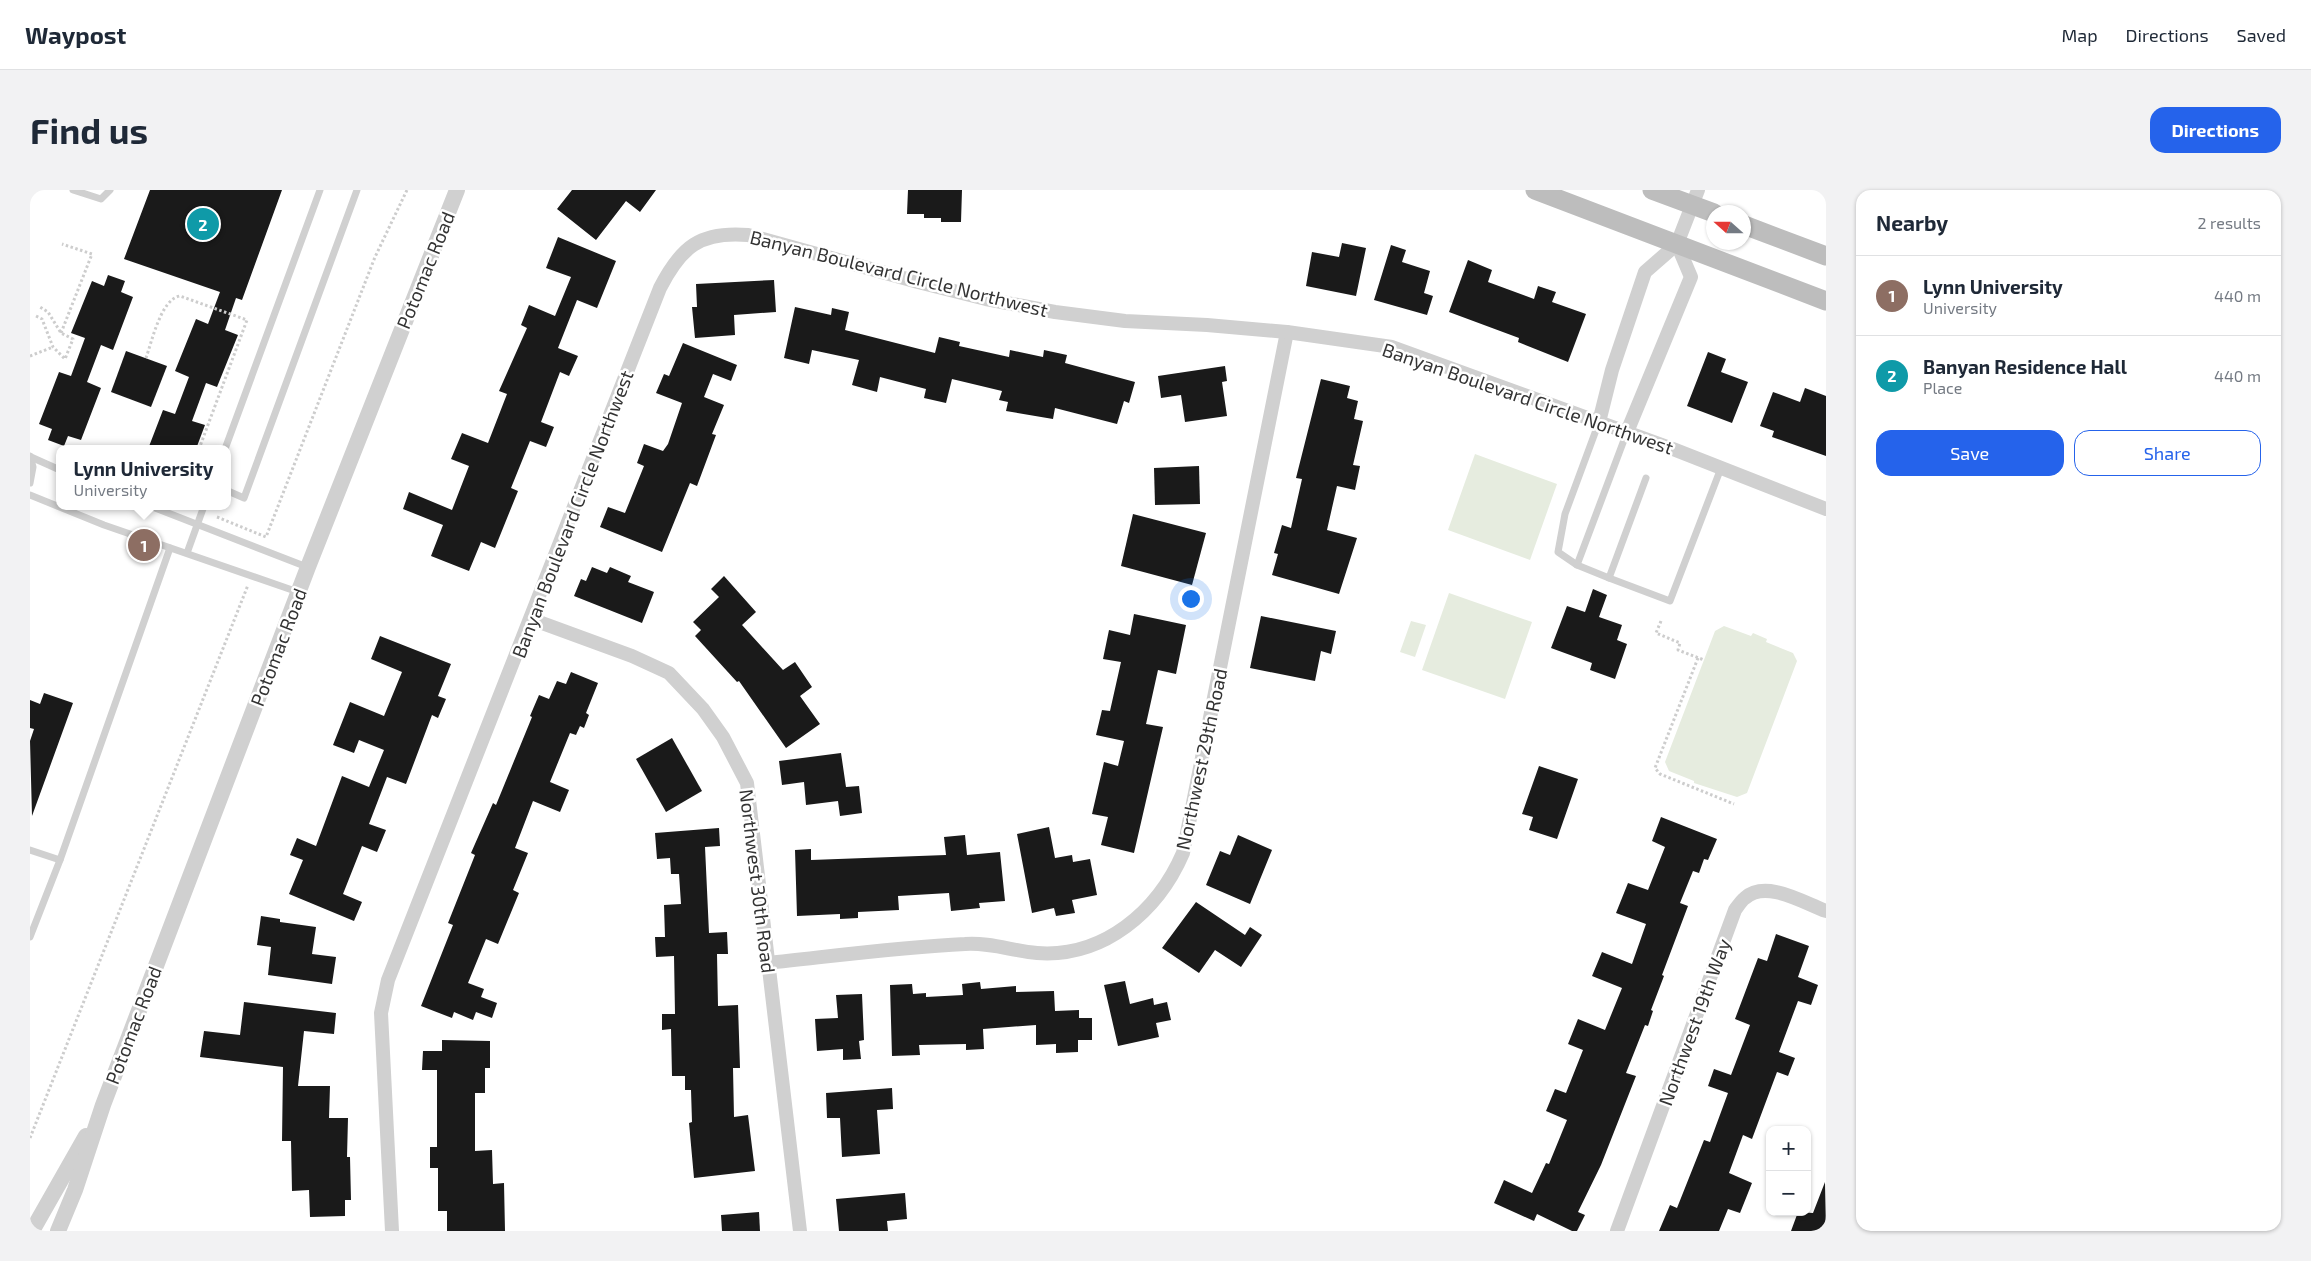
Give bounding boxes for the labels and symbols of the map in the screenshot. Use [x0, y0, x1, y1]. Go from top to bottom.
pin: 2 [187, 205, 219, 243]
north arrow [1706, 205, 1751, 250]
street label: Potomac Road [391, 208, 459, 332]
street label: Banyan Boulevard Circle Northwest [748, 225, 1050, 321]
street label: Banyan Boulevard Circle Northwest [1380, 337, 1676, 459]
street label: Banyan Boulevard Circle Northwest [506, 367, 638, 661]
pin: 1 [128, 526, 160, 564]
street label: Potomac Road [245, 585, 311, 709]
your location [1178, 586, 1204, 612]
street label: Northwest 29th Road [1171, 666, 1231, 852]
street label: Northwest 30th Road [735, 788, 781, 974]
street label: Northwest 19th Way [1653, 935, 1735, 1109]
street label: Potomac Road [100, 963, 166, 1087]

